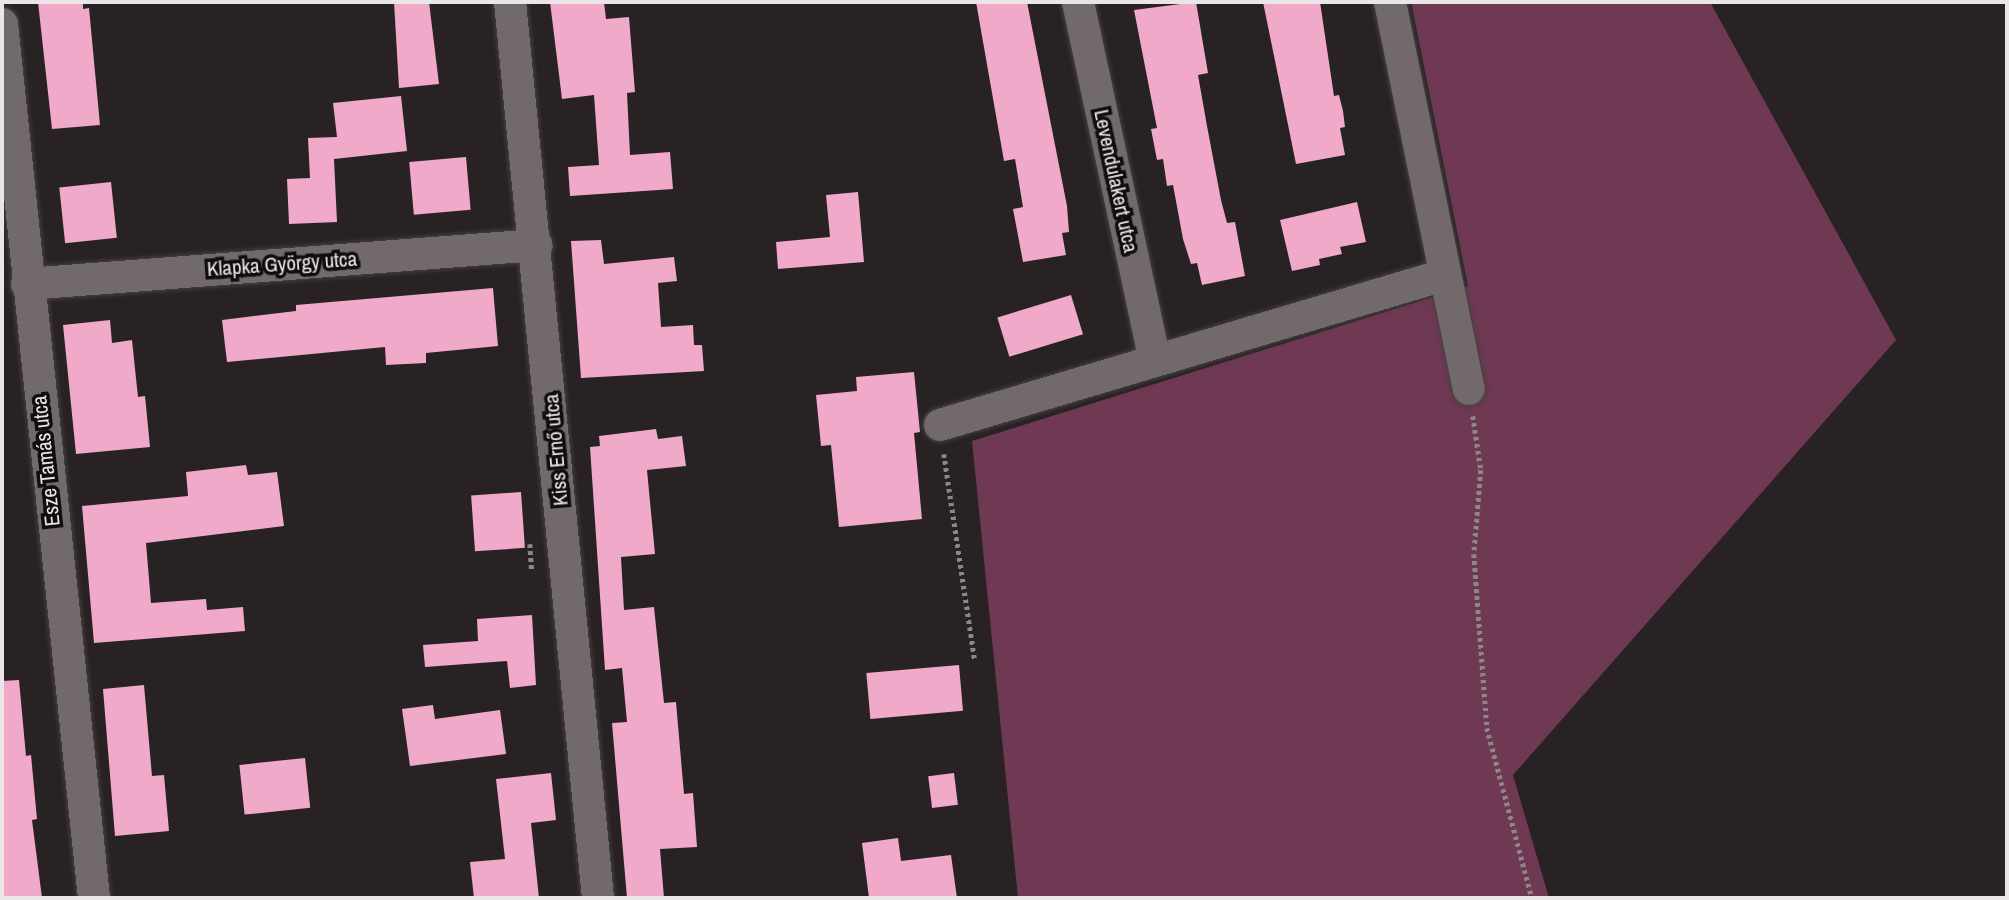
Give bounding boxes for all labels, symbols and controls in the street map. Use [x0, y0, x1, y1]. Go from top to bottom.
street label: Levendulakert utca [1089, 107, 1143, 255]
street label: Klapka György utca [206, 246, 358, 282]
street label: Kiss Ernő utca [539, 393, 573, 507]
street label: Esze Tamás utca [27, 394, 65, 528]

